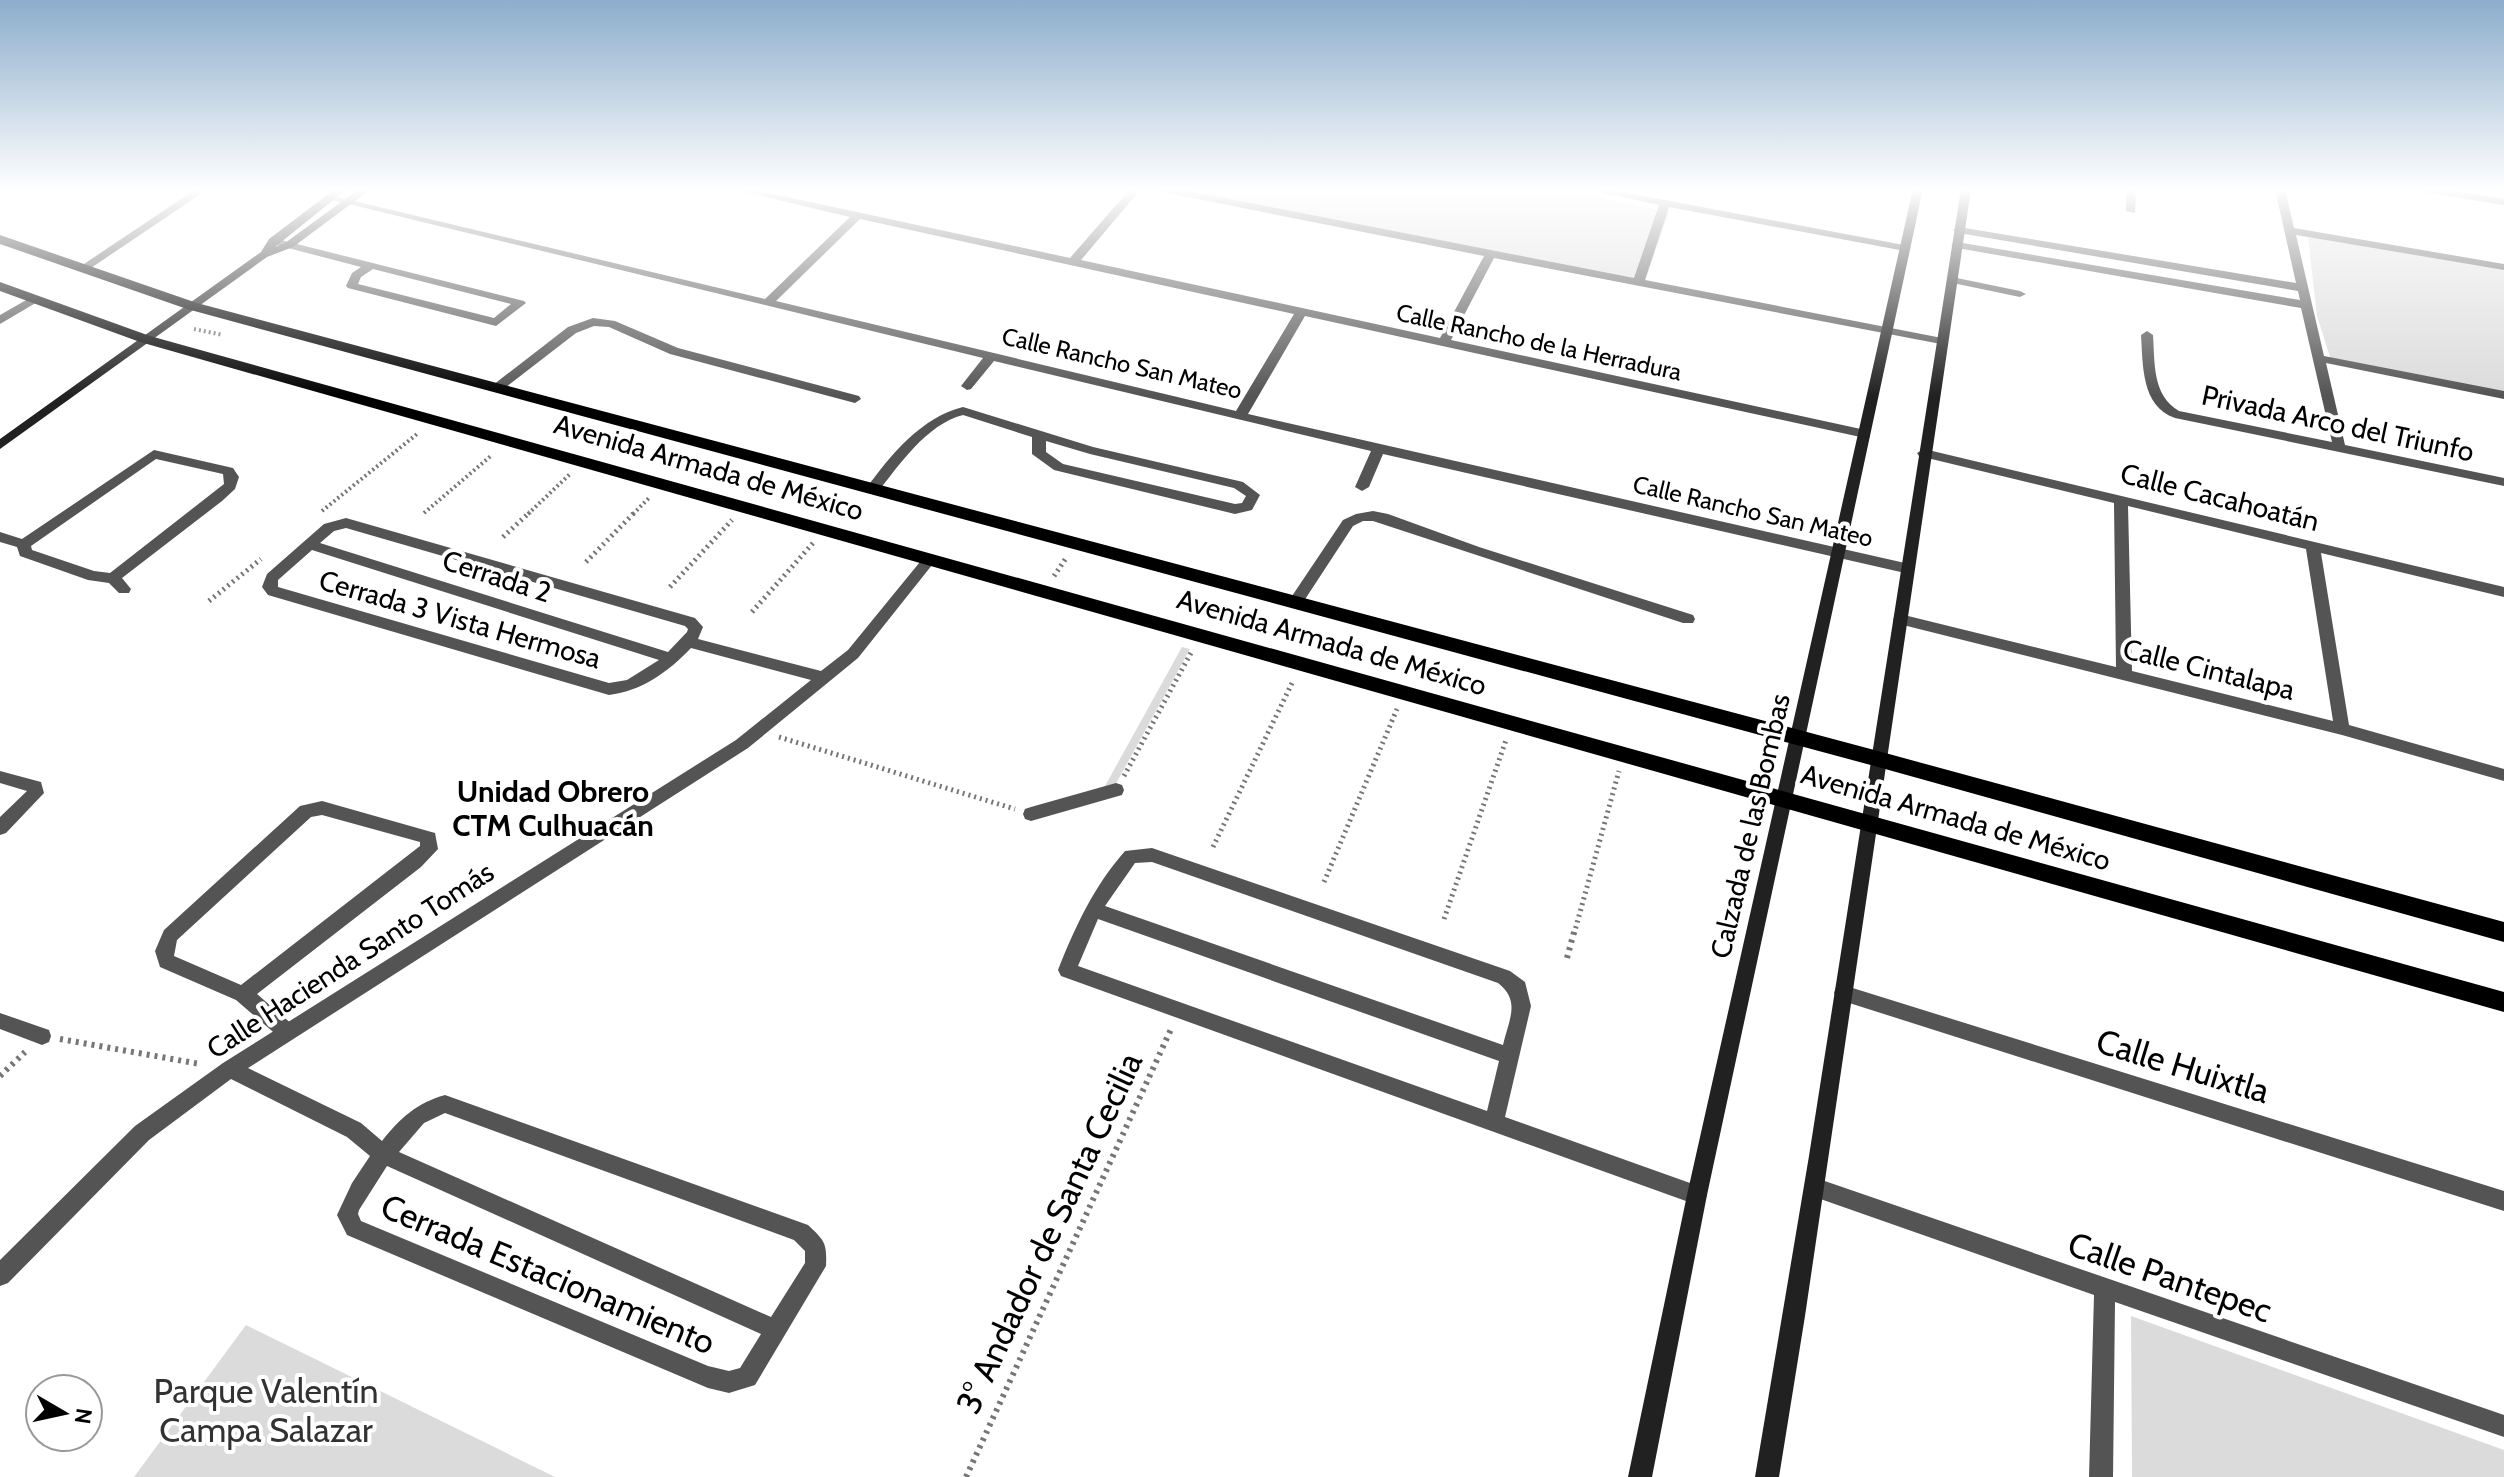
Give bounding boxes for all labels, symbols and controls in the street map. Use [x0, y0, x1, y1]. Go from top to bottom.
street label: Calle Rancho de la Herradura [1394, 298, 1685, 387]
street label: Calle Rancho San Mateo [999, 321, 1245, 405]
street label: Privada Arco del Triunfo [2199, 378, 2477, 468]
street label: Avenida Armada de México [550, 407, 868, 527]
street label: Calle Cacahoatán [2117, 456, 2323, 538]
street label: Calle Rancho San Mateo [1630, 469, 1876, 553]
street label: Cerrada 2 [438, 543, 556, 609]
street label: Cerrada 3 Vista Hermosa [315, 562, 605, 676]
street label: Avenida Armada de México [1173, 582, 1491, 702]
street label: Calle Cintalapa [2120, 631, 2299, 707]
street label: Calzada de las Bombas [1703, 690, 1797, 962]
street label: Avenida Armada de México [1797, 757, 2115, 877]
district label: Unidad Obrero CTM Culhuacán [452, 773, 654, 844]
street label: Calle Hacienda Santo Tomás [200, 854, 500, 1066]
street label: Calle Huixtla [2091, 1020, 2275, 1112]
street label: 3° Andador de Santa Cecilia [947, 1045, 1151, 1420]
street label: Cerrada Estacionamiento [375, 1185, 721, 1363]
street label: Calle Pantepec [2063, 1223, 2277, 1331]
park label: Parque Valentín Campa Salazar [154, 1370, 378, 1451]
north arrow [24, 1373, 104, 1453]
text: N [69, 1406, 98, 1426]

